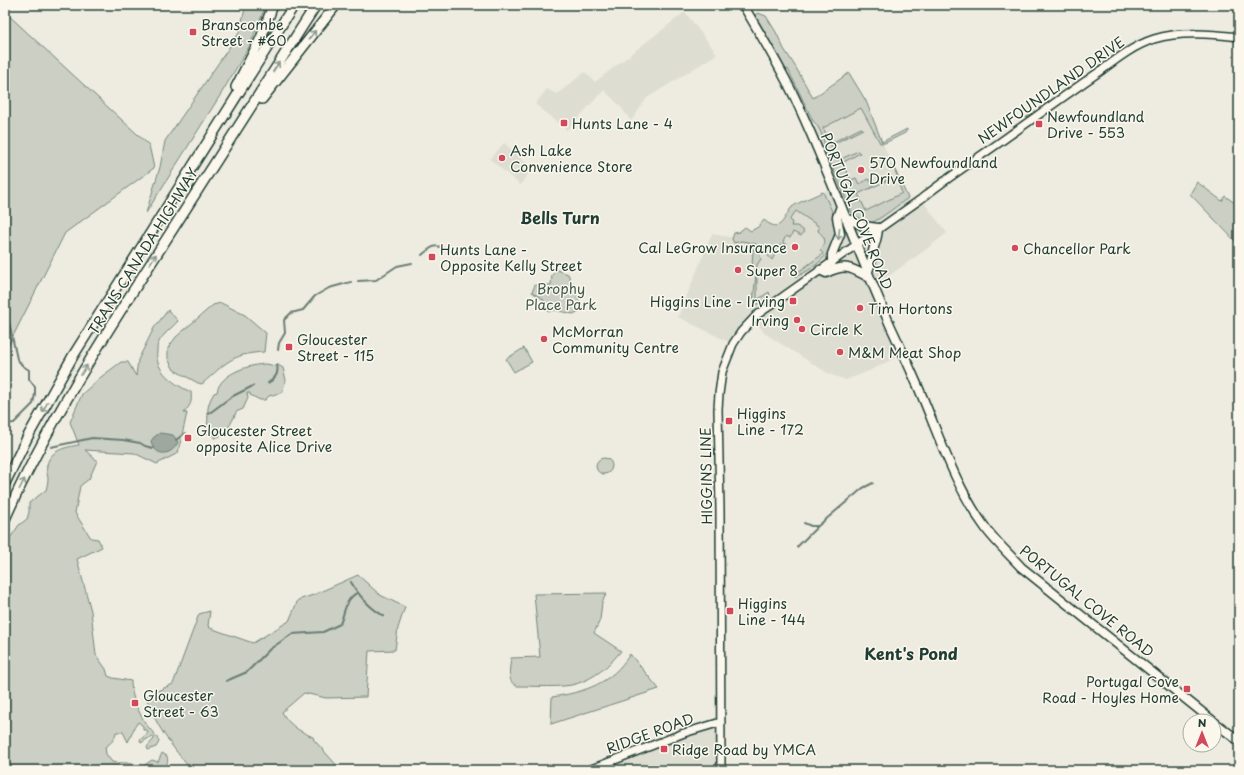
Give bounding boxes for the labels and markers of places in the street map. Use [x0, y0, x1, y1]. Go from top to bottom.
place label: Branscombe Street - #60 [201, 14, 286, 51]
marker: Branscombe Street - #60 [188, 27, 198, 37]
place label: Newfoundland Drive - 553 [1047, 106, 1145, 143]
place label: Hunts Lane - 4 [572, 113, 673, 134]
marker: Hunts Lane - 4 [559, 118, 569, 128]
marker: Newfoundland Drive - 553 [1034, 119, 1044, 129]
place label: Ash Lake Convenience Store [510, 140, 632, 177]
place label: 570 Newfoundland Drive [869, 152, 998, 189]
marker: Ash Lake Convenience Store [497, 153, 507, 163]
marker: 570 Newfoundland Drive [856, 165, 866, 175]
place label: Cal LeGrow Insurance [638, 237, 787, 258]
place label: Chancellor Park [1023, 238, 1131, 259]
place label: Hunts Lane - Opposite Kelly Street [440, 239, 582, 276]
marker: Cal LeGrow Insurance [790, 242, 800, 252]
marker: Chancellor Park [1010, 243, 1020, 253]
marker: Hunts Lane - Opposite Kelly Street [427, 252, 437, 262]
place label: Super 8 [746, 260, 798, 281]
marker: Super 8 [733, 265, 743, 275]
place label: Higgins Line - Irving [650, 291, 785, 312]
marker: Higgins Line - Irving [788, 296, 798, 306]
place label: Tim Hortons [868, 298, 952, 319]
marker: Tim Hortons [855, 303, 865, 313]
place label: Irving [751, 310, 789, 331]
marker: Irving [792, 315, 802, 325]
place label: Circle K [810, 319, 863, 340]
place label: McMorran Community Centre [552, 321, 679, 358]
marker: Circle K [797, 324, 807, 334]
place label: Gloucester Street - 115 [297, 329, 374, 366]
marker: McMorran Community Centre [539, 334, 549, 344]
marker: Gloucester Street - 115 [284, 342, 294, 352]
place label: M&M Meat Shop [848, 342, 961, 363]
marker: M&M Meat Shop [835, 347, 845, 357]
place label: Higgins Line - 172 [737, 403, 804, 440]
marker: Higgins Line - 172 [724, 416, 734, 426]
place label: Gloucester Street opposite Alice Drive [196, 420, 332, 457]
marker: Gloucester Street opposite Alice Drive [183, 433, 193, 443]
place label: Higgins Line - 144 [738, 593, 806, 630]
marker: Higgins Line - 144 [725, 606, 735, 616]
place label: Portugal Cove Road - Hoyles Home [1042, 671, 1179, 708]
marker: Portugal Cove Road - Hoyles Home [1182, 684, 1192, 694]
place label: Gloucester Street - 63 [143, 685, 219, 722]
marker: Gloucester Street - 63 [130, 698, 140, 708]
place label: Ridge Road by YMCA [672, 739, 816, 760]
marker: Ridge Road by YMCA [659, 744, 669, 754]

